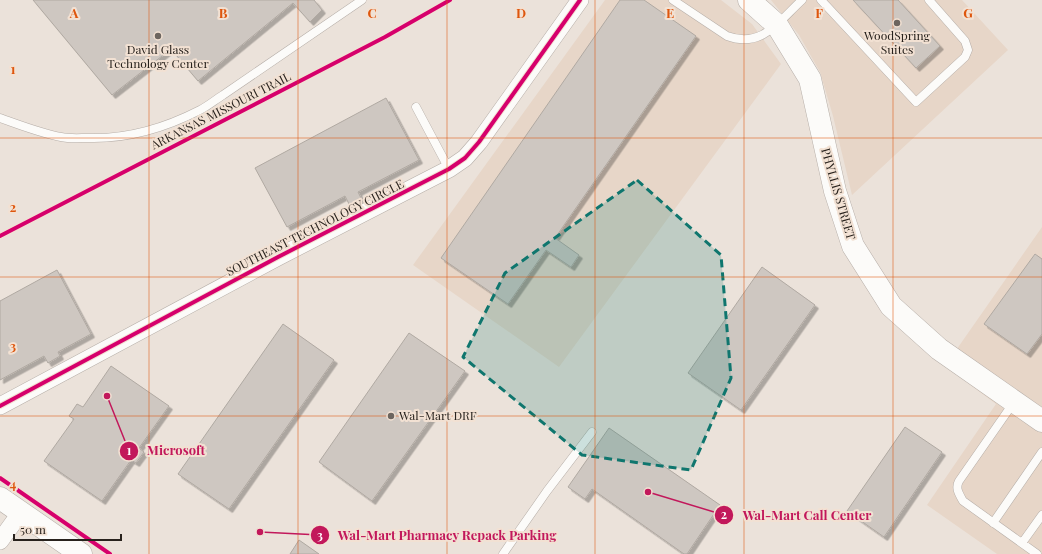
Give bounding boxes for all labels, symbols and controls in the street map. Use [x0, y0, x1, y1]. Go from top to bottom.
text: A [69, 4, 79, 21]
text: B [219, 4, 228, 21]
text: C [367, 4, 377, 21]
text: D [516, 4, 526, 21]
text: E [666, 4, 674, 21]
text: F [815, 4, 823, 21]
text: G [963, 4, 973, 21]
marker: WoodSpring Suites [892, 18, 902, 28]
place label: WoodSpring Suites [863, 27, 931, 57]
marker: David Glass Technology Center [153, 31, 163, 41]
place label: David Glass Technology Center [107, 41, 209, 71]
text: 1 [11, 60, 16, 77]
street label: ARKANSAS MISSOURI TRAIL [147, 68, 293, 153]
street label: PHYLLIS STREET [818, 146, 860, 242]
street label: SOUTHEAST TECHNOLOGY CIRCLE [223, 175, 406, 279]
text: 2 [10, 198, 17, 215]
text: 3 [10, 337, 16, 354]
place label: Wal-Mart DRF [398, 407, 477, 423]
marker: Wal-Mart DRF [386, 411, 396, 421]
callout: Microsoft [119, 438, 213, 463]
text: Microsoft [147, 441, 206, 458]
text: 1 [127, 442, 132, 458]
text: 4 [10, 475, 17, 492]
callout: Wal-Mart Call Center [714, 503, 879, 528]
text: 2 [721, 506, 727, 522]
text: Wal-Mart Call Center [742, 506, 871, 523]
scale bar [14, 516, 121, 542]
text: 50 m [20, 521, 46, 537]
callout: Wal-Mart Pharmacy Repack Parking [310, 523, 565, 548]
text: Wal-Mart Pharmacy Repack Parking [337, 526, 557, 543]
text: 3 [317, 527, 323, 543]

